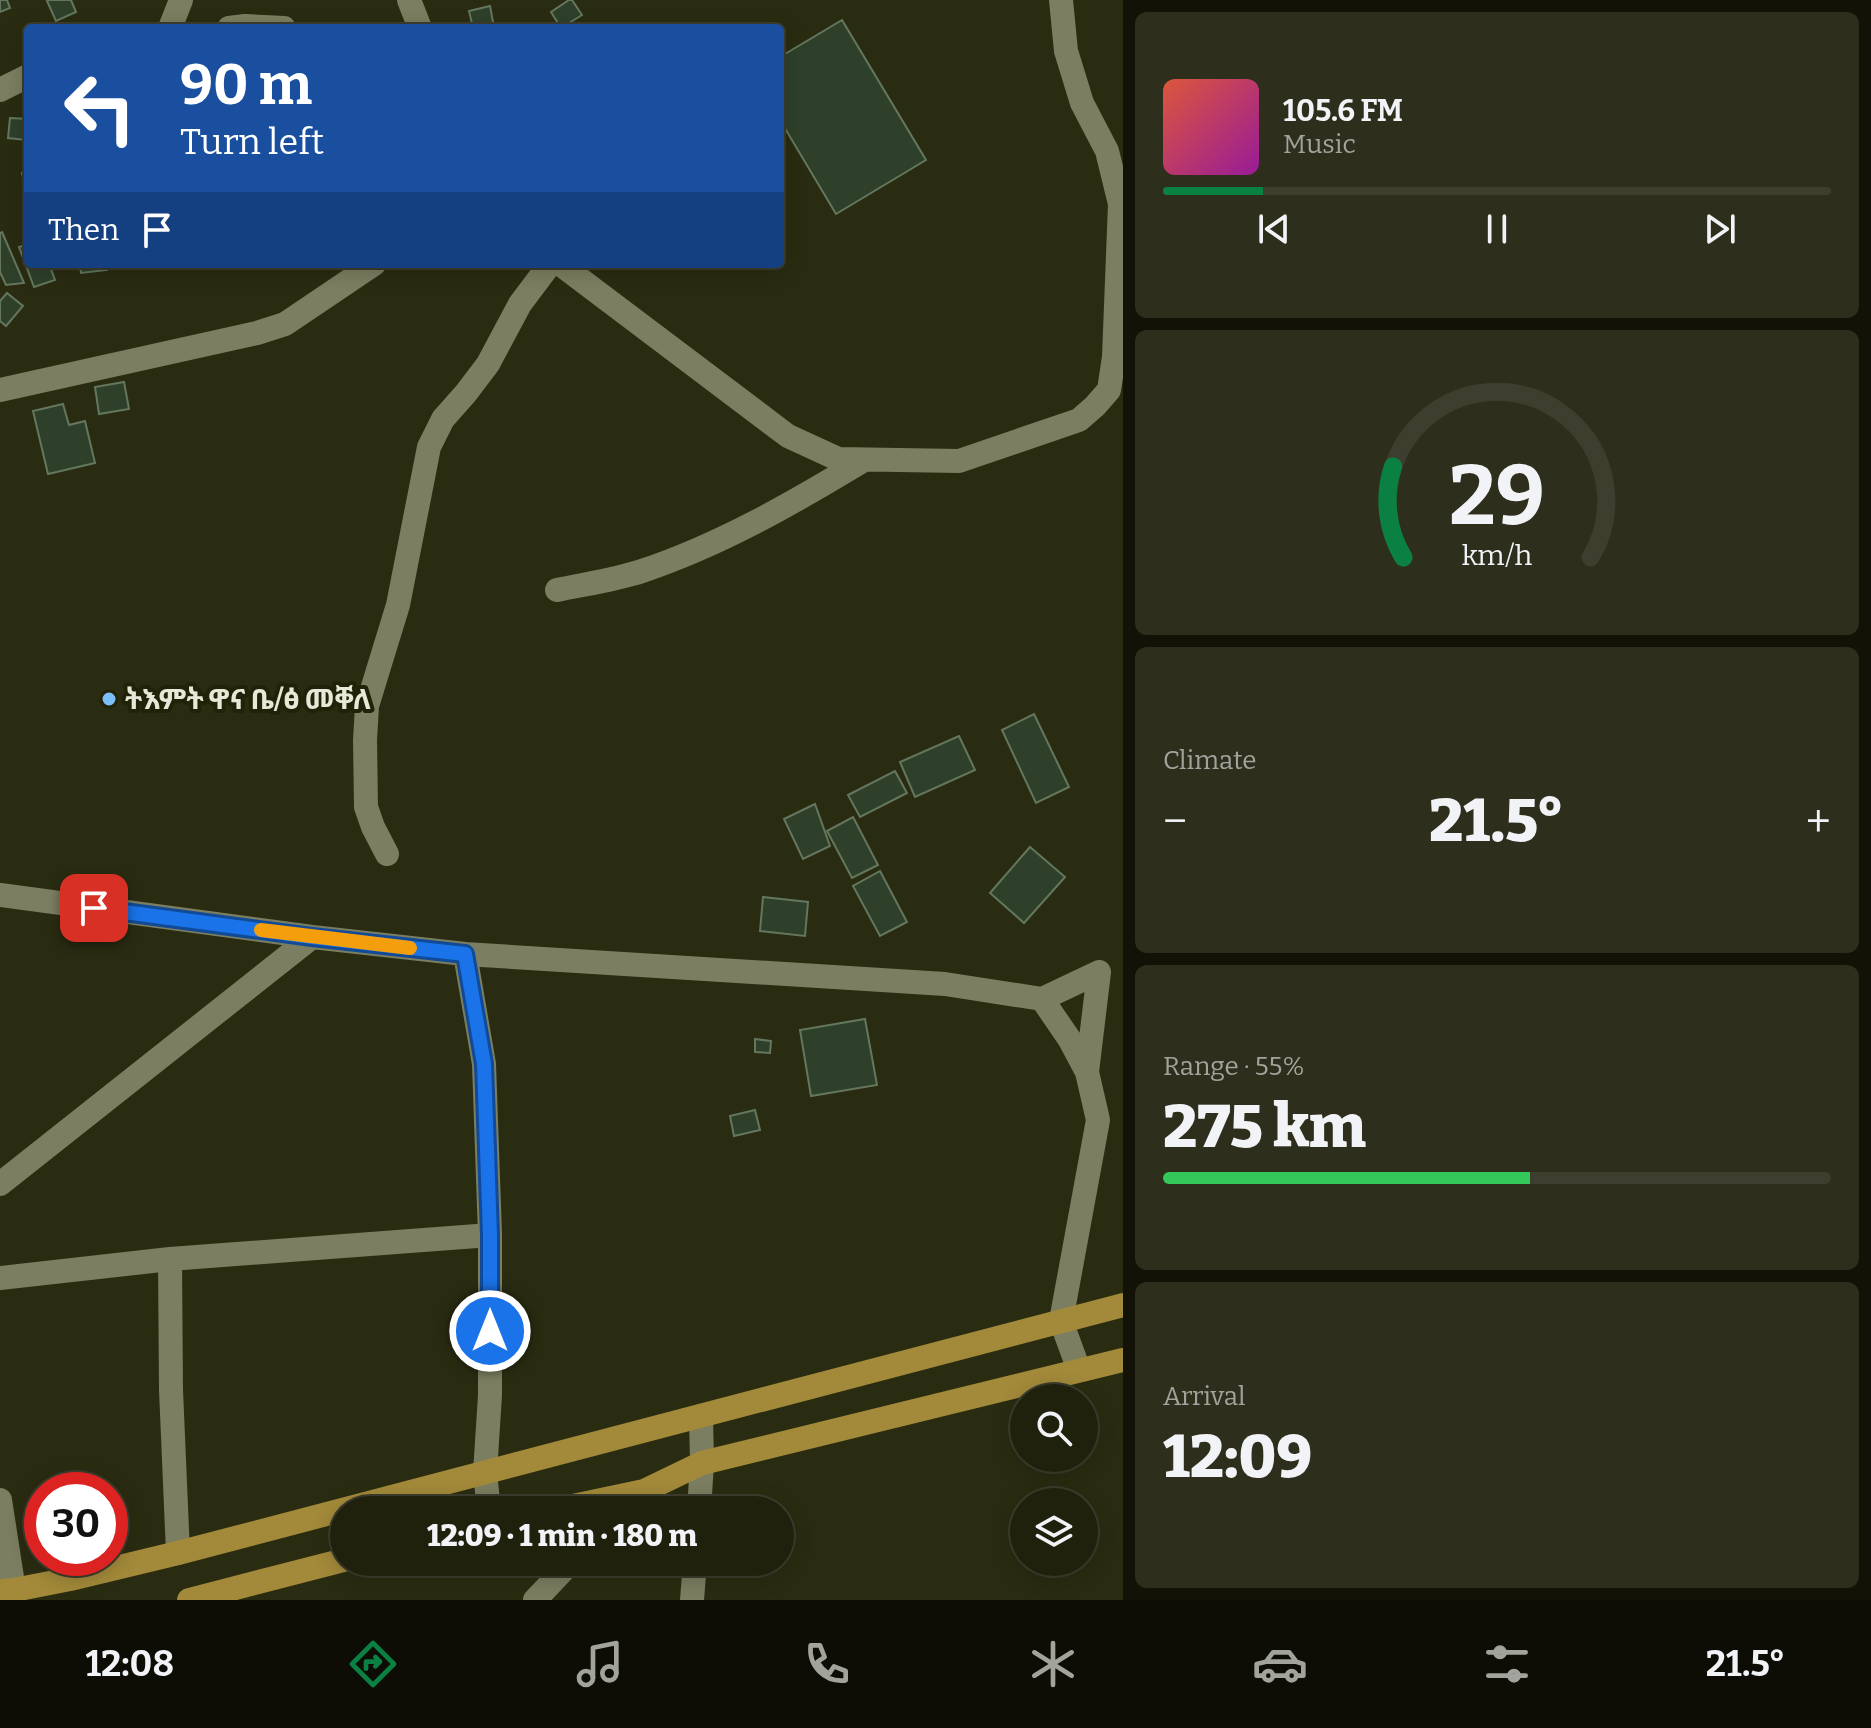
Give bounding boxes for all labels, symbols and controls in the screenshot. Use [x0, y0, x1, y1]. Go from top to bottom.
text: 90 m [180, 52, 312, 119]
icon: left [48, 56, 152, 160]
text: 105.6 FM [1283, 93, 1403, 129]
text: Turn left [180, 120, 324, 164]
text: Music [1283, 129, 1356, 160]
icon: previous [1252, 207, 1296, 251]
icon: pause [1475, 207, 1519, 251]
icon: next [1698, 207, 1742, 251]
icon: arrive [135, 208, 179, 252]
text: Then [48, 212, 119, 248]
text: 29 [1449, 446, 1545, 546]
text: km/h [1462, 539, 1533, 574]
place label: ትእምት ዋና ቤ/ፅ መቐለ [125, 683, 372, 716]
marker: ትእምት ዋና ቤ/ፅ መቐለ [100, 690, 118, 708]
text: Climate [1163, 745, 1257, 776]
text: 21.5° [1429, 785, 1564, 857]
text: − [1163, 795, 1187, 848]
text: + [1806, 795, 1831, 848]
pin [60, 874, 128, 942]
icon: arrive [72, 886, 116, 930]
text: Range · 55% [1163, 1051, 1304, 1082]
text: 275 km [1163, 1091, 1366, 1163]
position arrow [448, 1289, 532, 1373]
text: Arrival [1163, 1381, 1245, 1412]
map controls [1010, 1384, 1098, 1576]
button: search [1010, 1384, 1098, 1472]
text: 12:09 [1163, 1421, 1312, 1493]
speed limit sign: 30 [24, 1472, 128, 1576]
button: layers [1010, 1488, 1098, 1576]
text: 12:09 · 1 min · 180 m [427, 1518, 697, 1554]
icon: directions [345, 1636, 401, 1692]
icon: music [572, 1636, 628, 1692]
icon: phone [799, 1636, 855, 1692]
icon: climate [1025, 1636, 1081, 1692]
icon: car [1252, 1636, 1308, 1692]
icon: filters [1479, 1636, 1535, 1692]
text: 12:08 [85, 1642, 174, 1686]
text: 21.5° [1706, 1642, 1786, 1686]

